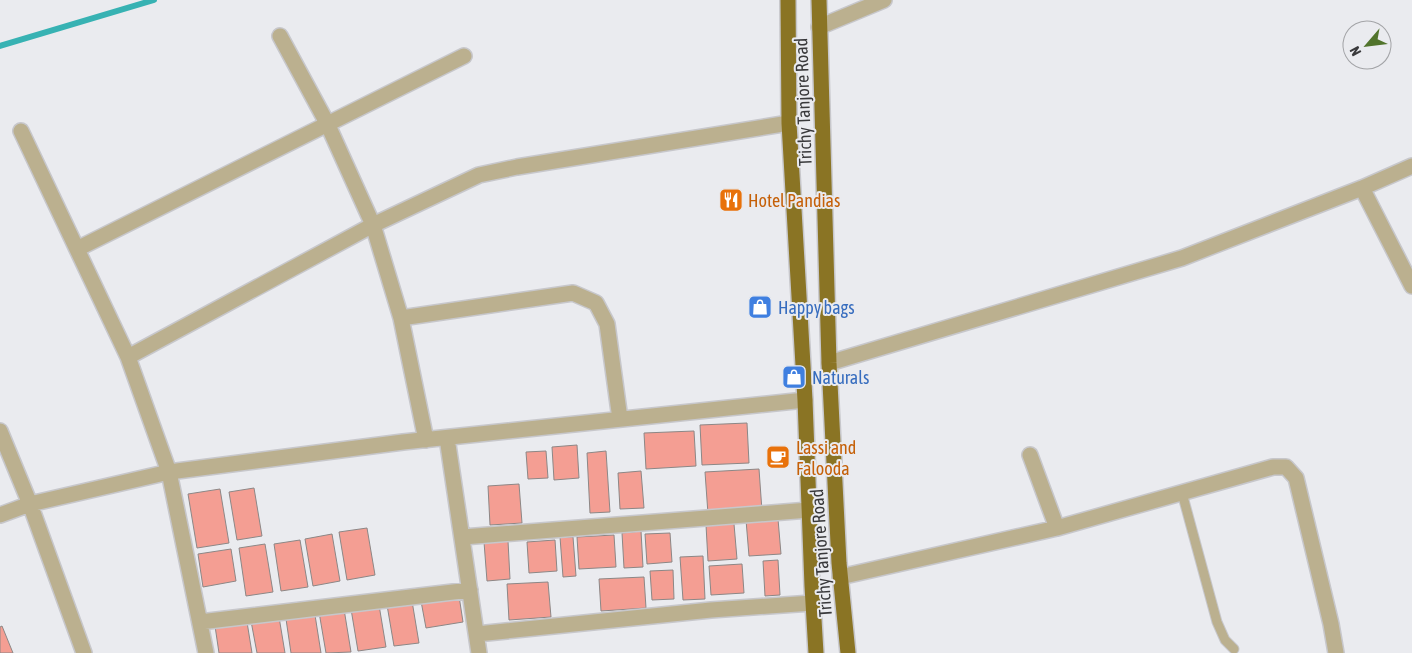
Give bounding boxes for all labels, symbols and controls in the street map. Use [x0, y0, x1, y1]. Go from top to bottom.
north arrow [1342, 20, 1392, 70]
street label: Trichy Tanjore Road [790, 38, 816, 166]
text: N [1347, 44, 1365, 59]
restaurant icon: Hotel Pandias [718, 187, 744, 213]
place label: Hotel Pandias [748, 190, 840, 211]
shop icon: Happy bags [747, 294, 773, 320]
place label: Happy bags [778, 297, 855, 318]
shop icon: Naturals [781, 364, 807, 390]
place label: Naturals [812, 367, 869, 388]
place label: Lassi and Falooda [796, 437, 856, 479]
cafe icon: Lassi and Falooda [765, 444, 791, 470]
street label: Trichy Tanjore Road [806, 488, 836, 618]

